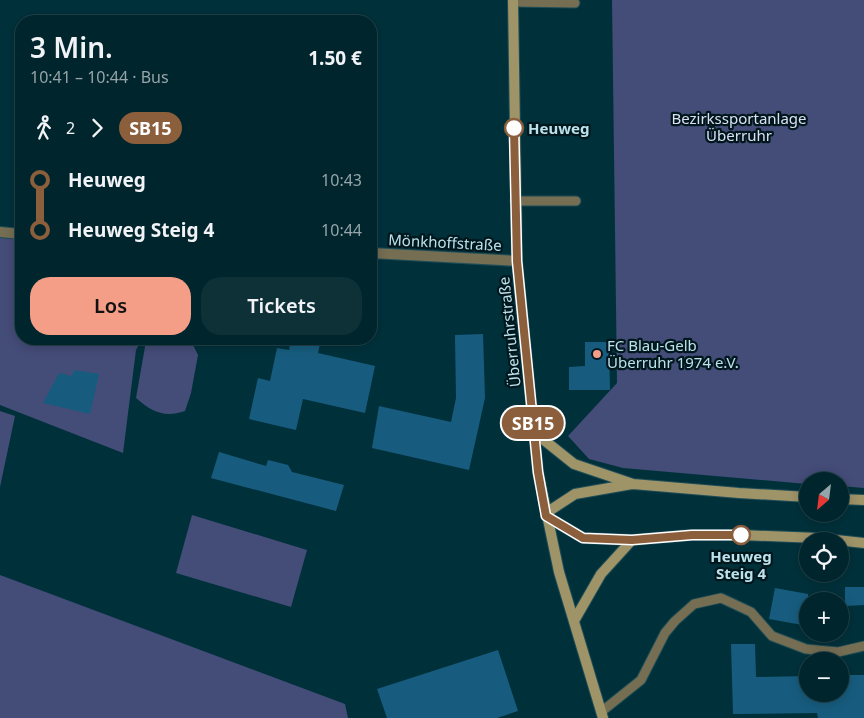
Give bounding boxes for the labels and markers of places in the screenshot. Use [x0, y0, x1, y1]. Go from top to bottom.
marker: Heuweg [504, 118, 524, 138]
place label: Heuweg [528, 118, 589, 138]
place label: FC Blau-Gelb Überruhr 1974 e.V. [607, 335, 739, 372]
marker: FC Blau-Gelb Überruhr 1974 e.V. [591, 348, 603, 360]
marker: Heuweg Steig 4 [731, 525, 751, 545]
place label: Heuweg Steig 4 [710, 546, 772, 583]

